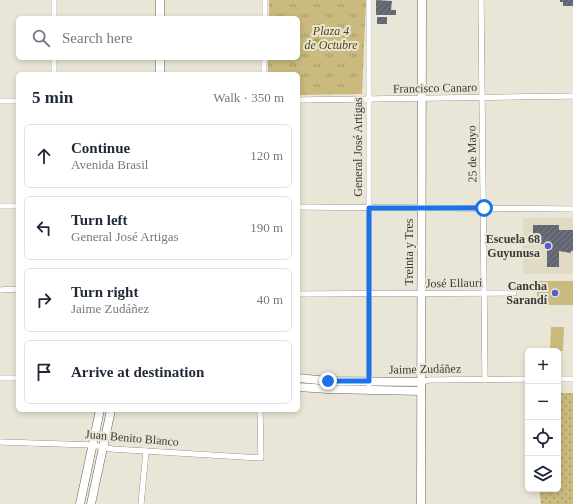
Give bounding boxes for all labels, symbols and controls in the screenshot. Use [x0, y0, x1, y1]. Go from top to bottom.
search box [16, 16, 300, 60]
park label: Plaza 4 de Octubre [304, 24, 358, 52]
icon: search [30, 27, 52, 49]
text: Search here [62, 30, 132, 46]
street label: Francisco Canaro [393, 80, 477, 96]
text: 5 min [32, 88, 73, 107]
text: Walk · 350 m [213, 90, 284, 105]
street label: General José Artigas [351, 97, 365, 197]
street label: 25 de Mayo [465, 125, 479, 183]
text: Continue [71, 140, 130, 156]
icon: ahead [33, 145, 55, 167]
text: 120 m [250, 148, 283, 163]
text: Avenida Brasil [71, 157, 148, 172]
route start [475, 199, 493, 217]
text: Turn left [71, 212, 128, 228]
icon: left [33, 217, 55, 239]
street label: Treinta y Tres [402, 218, 416, 285]
text: 190 m [250, 220, 283, 235]
text: General José Artigas [71, 229, 179, 244]
place label: Escuela 68 Guyunusa [486, 232, 540, 260]
marker: Escuela 68 Guyunusa [543, 241, 553, 251]
street label: José Ellauri [426, 275, 483, 290]
place label: Cancha Sarandí [506, 279, 548, 307]
text: Turn right [71, 284, 138, 300]
marker: Cancha Sarandí [550, 288, 560, 298]
icon: right [33, 289, 55, 311]
text: 40 m [257, 292, 283, 307]
text: Jaime Zudáñez [71, 301, 149, 316]
map controls [525, 348, 561, 492]
button: + [525, 348, 561, 384]
icon: arrive [33, 361, 55, 383]
street label: Jaime Zudáñez [389, 361, 461, 377]
text: Arrive at destination [71, 364, 204, 380]
route end [319, 372, 337, 390]
button: − [525, 384, 561, 420]
button: locate [525, 420, 561, 456]
street label: Juan Benito Blanco [85, 427, 179, 449]
button: layers [525, 456, 561, 492]

